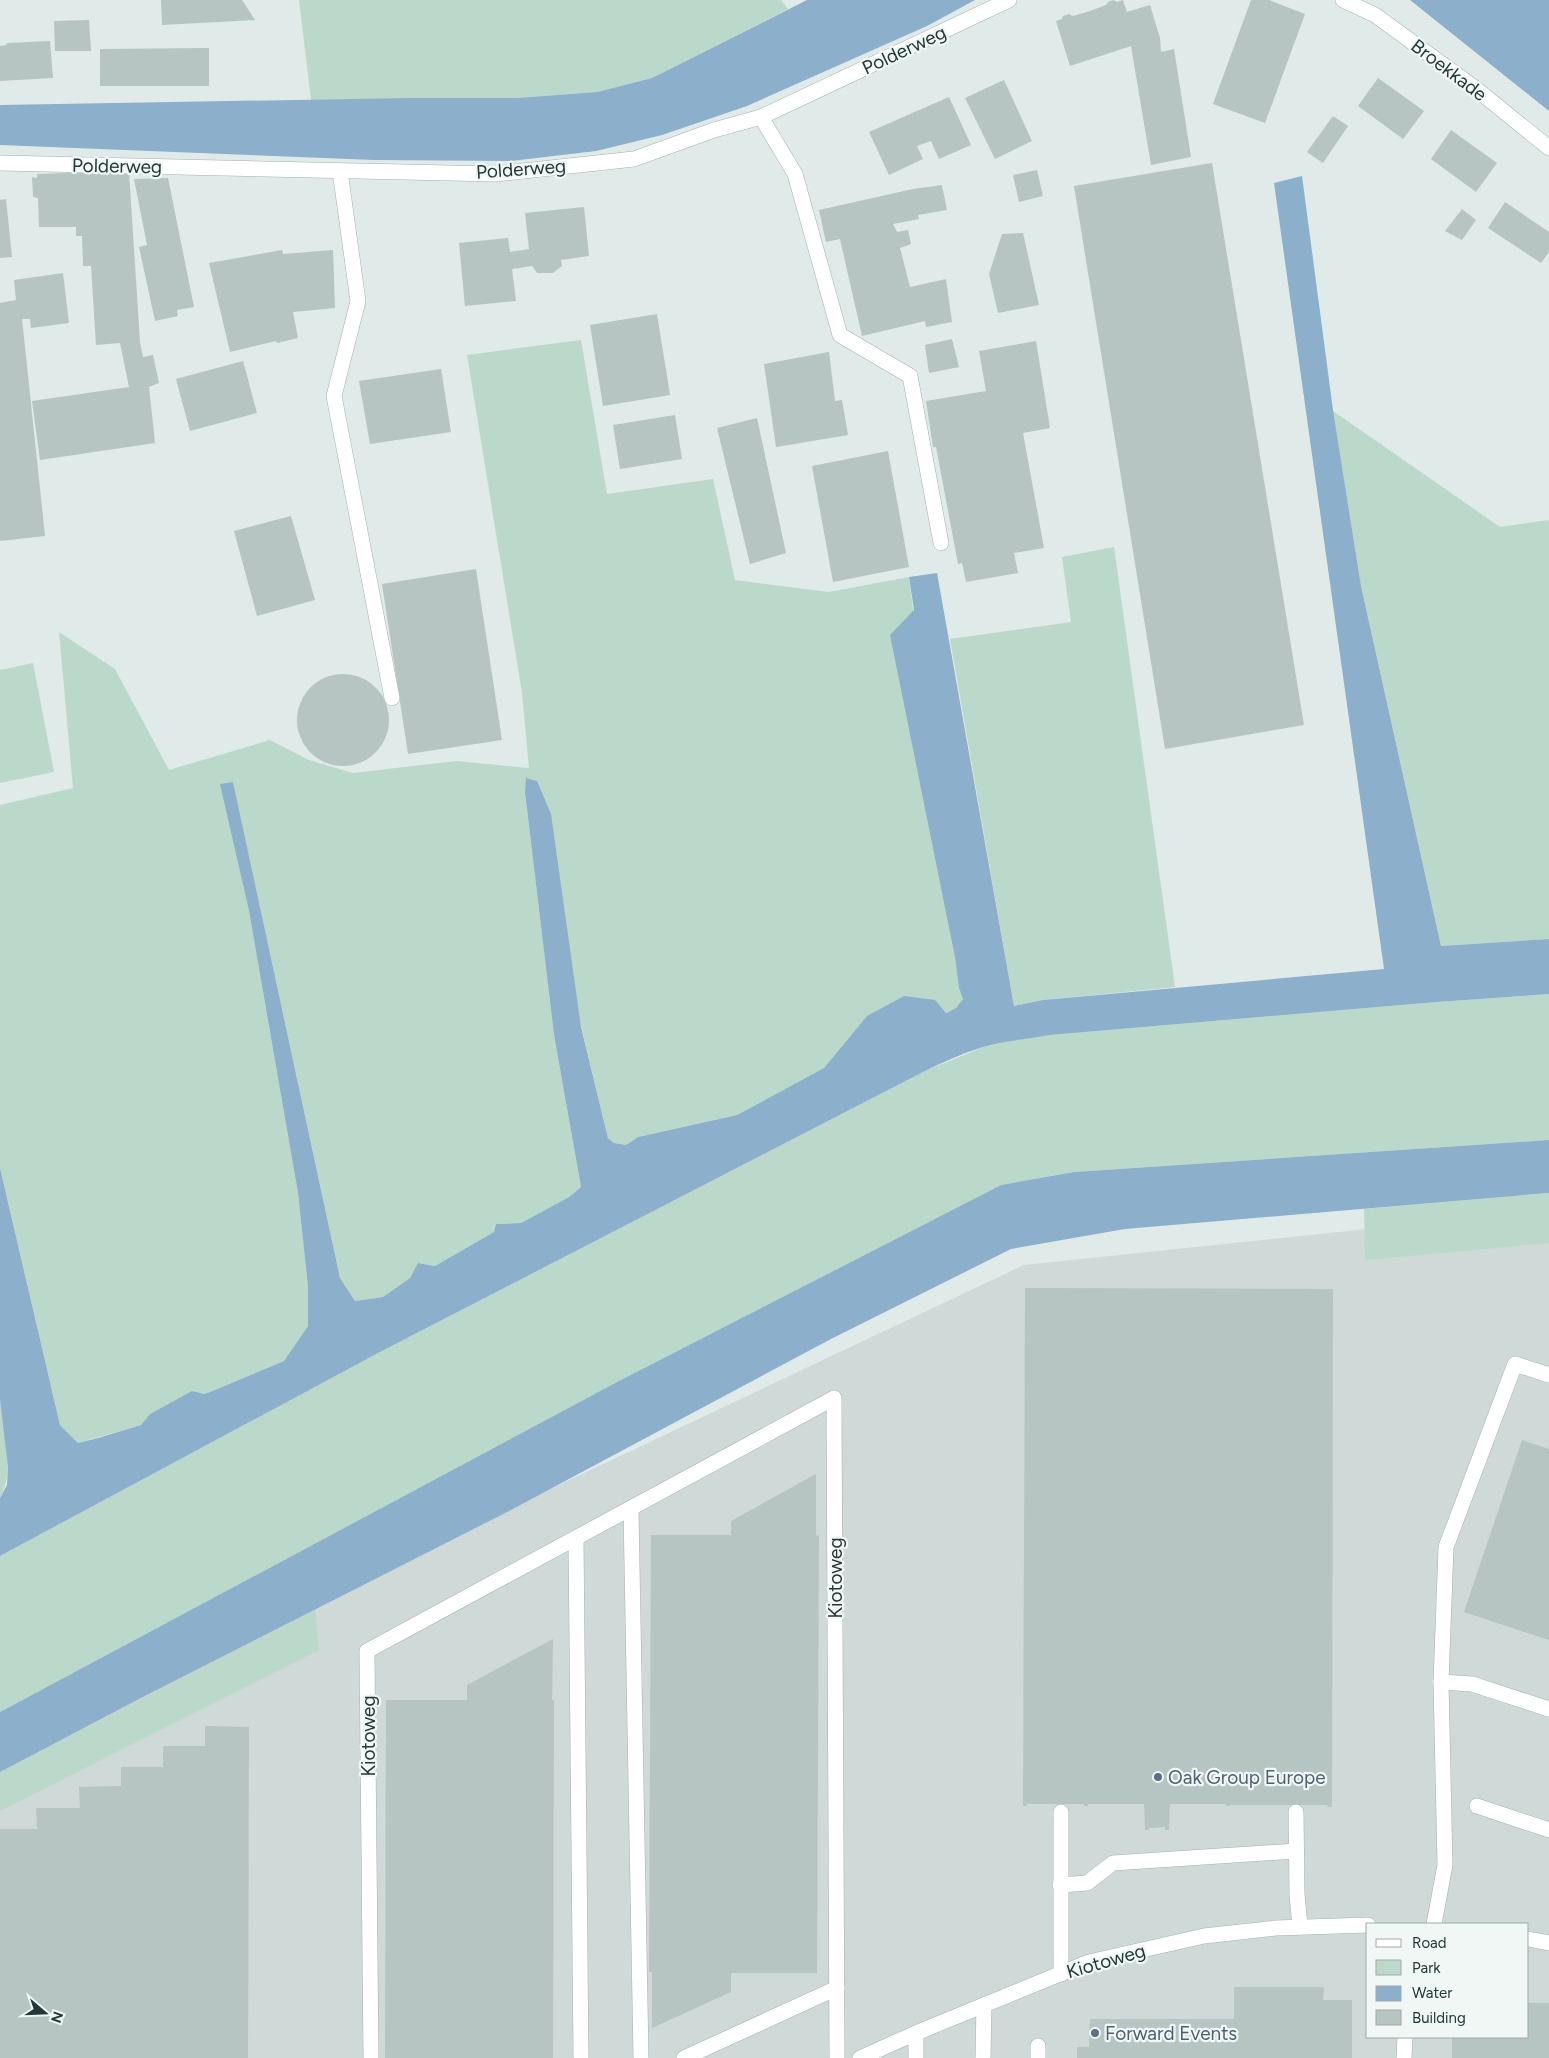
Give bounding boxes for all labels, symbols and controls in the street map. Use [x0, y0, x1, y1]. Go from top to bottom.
street label: Polderweg [858, 21, 950, 79]
street label: Broekkade [1407, 34, 1491, 106]
street label: Polderweg [72, 154, 162, 178]
street label: Polderweg [475, 154, 567, 184]
street label: Kiotoweg [824, 1537, 847, 1619]
street label: Kiotoweg [357, 1695, 380, 1777]
place label: Oak Group Europe [1168, 1766, 1326, 1789]
marker: Oak Group Europe [1152, 1771, 1164, 1783]
legend [1366, 1923, 1529, 2038]
text: Road [1412, 1934, 1447, 1952]
street label: Kiotoweg [1064, 1939, 1148, 1983]
text: Park [1412, 1959, 1441, 1977]
text: Water [1412, 1984, 1452, 2002]
north arrow [20, 1988, 70, 2038]
text: N [47, 2009, 67, 2025]
text: Building [1412, 2009, 1466, 2027]
place label: Forward Events [1105, 2022, 1237, 2045]
marker: Forward Events [1089, 2027, 1101, 2039]

